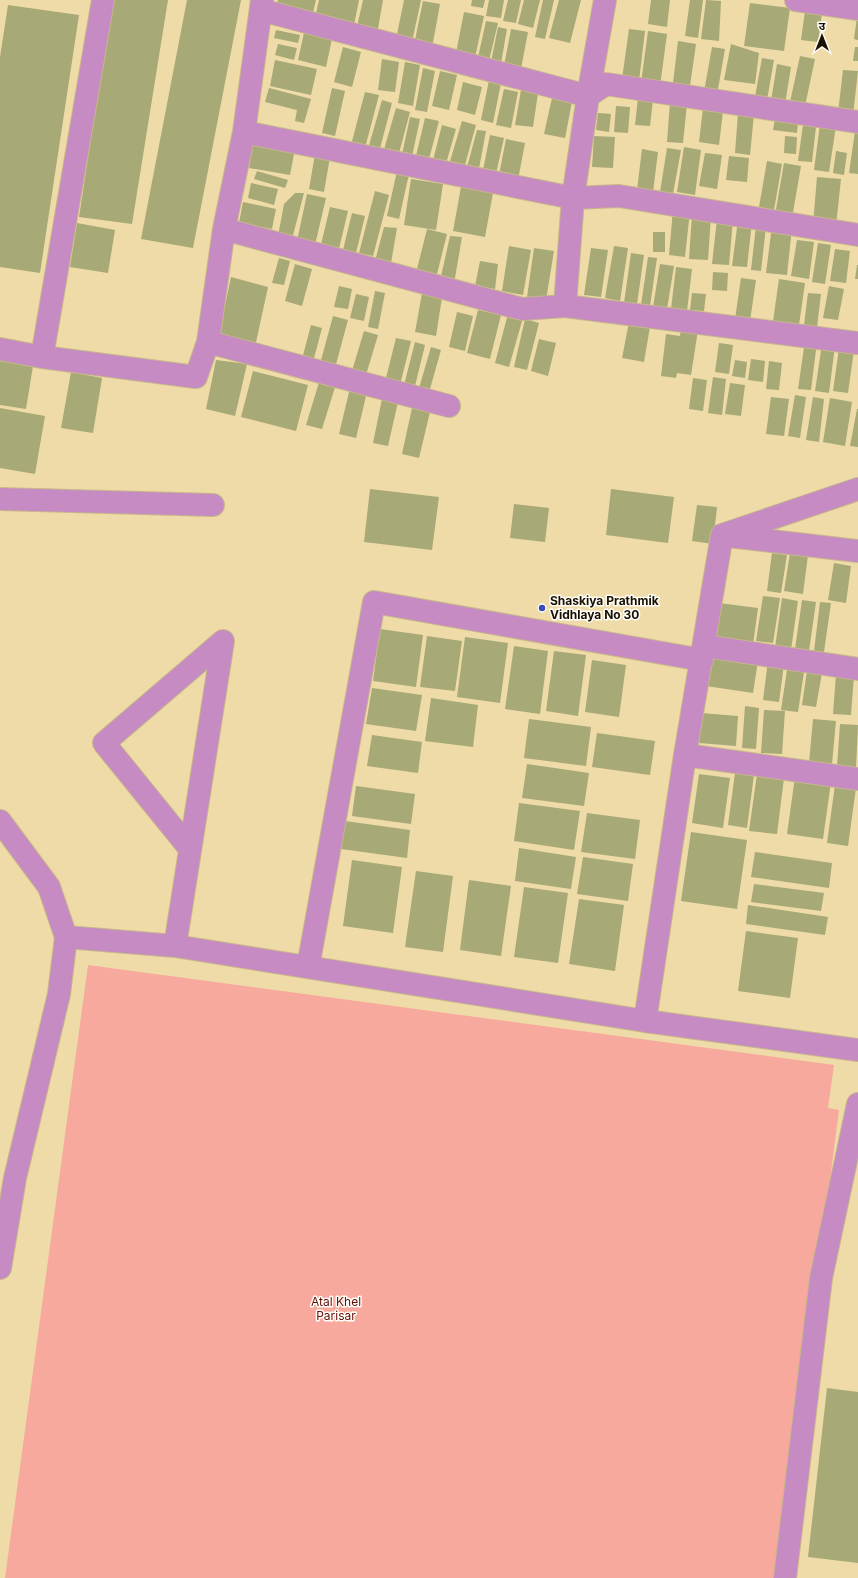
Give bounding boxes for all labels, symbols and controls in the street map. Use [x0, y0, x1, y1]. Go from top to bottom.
north arrow [802, 16, 842, 56]
text: उ [819, 19, 826, 33]
place label: Shaskiya Prathmik Vidhlaya No 30 [550, 593, 659, 622]
marker: Shaskiya Prathmik Vidhlaya No 30 [537, 603, 547, 613]
park label: Atal Khel Parisar [311, 1294, 361, 1323]

